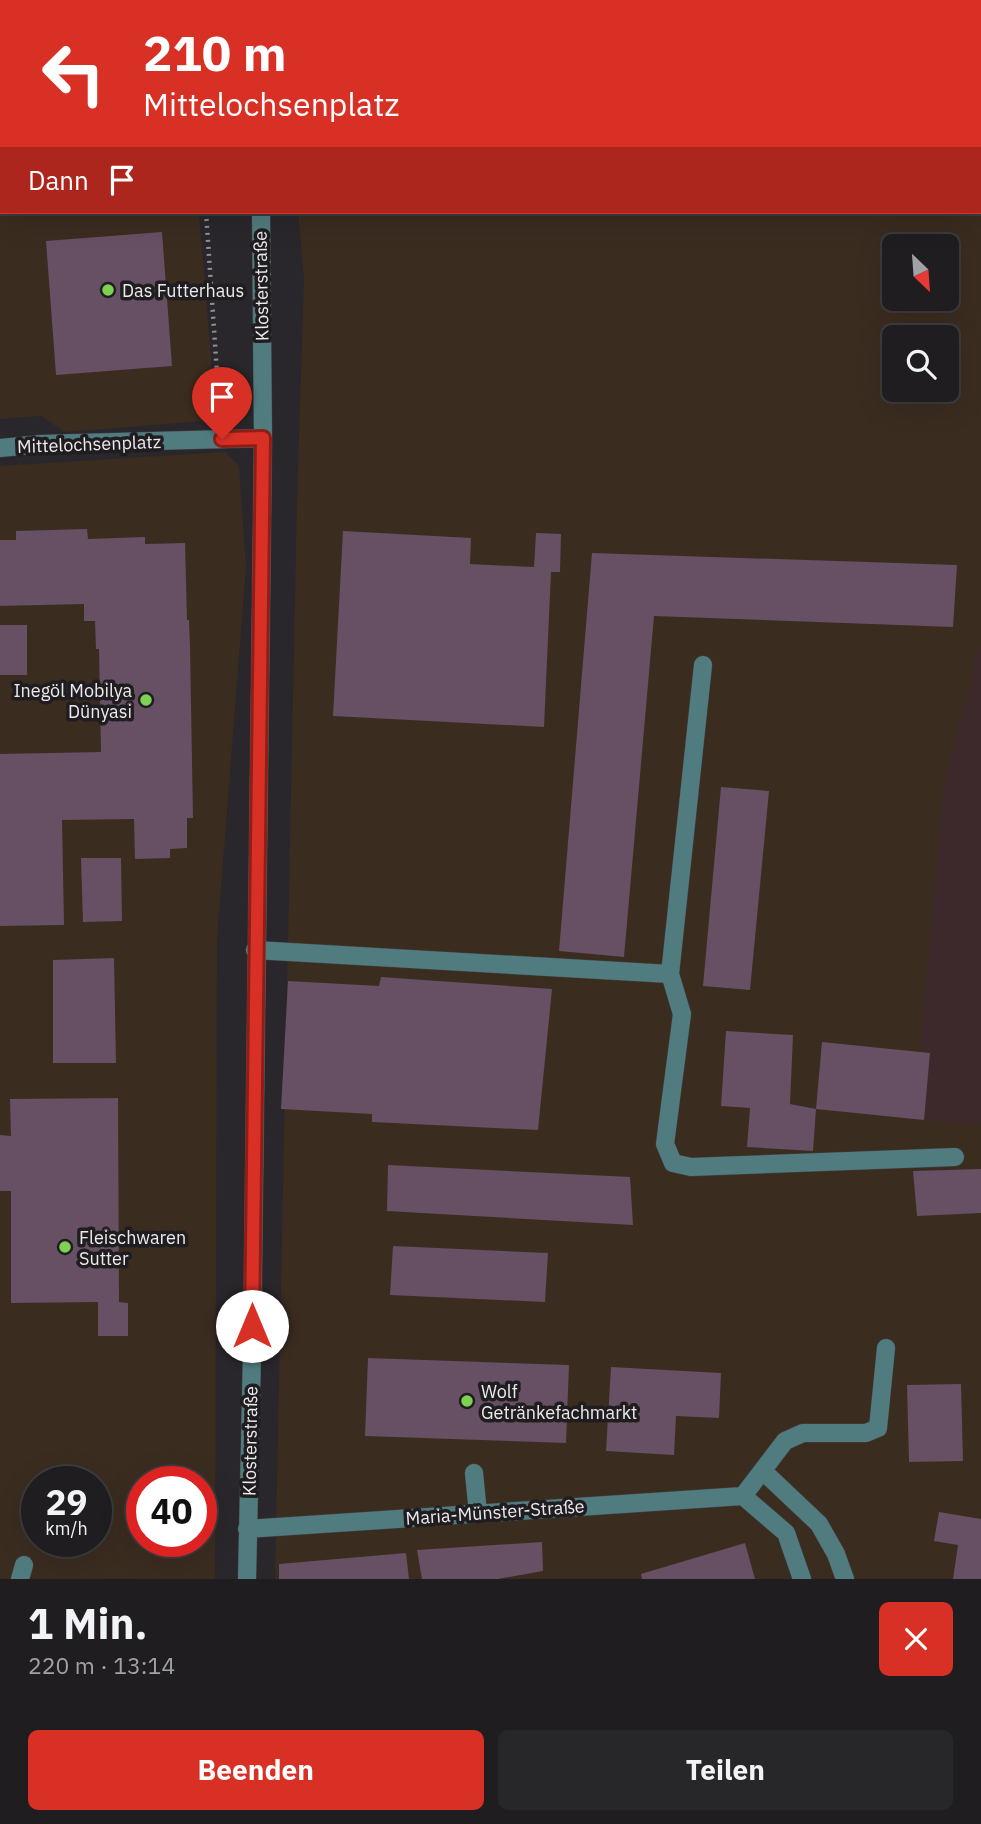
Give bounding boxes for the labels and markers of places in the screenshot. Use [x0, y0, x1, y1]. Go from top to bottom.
place label: Das Futterhaus [122, 279, 244, 302]
marker: Das Futterhaus [100, 282, 116, 298]
pin [192, 367, 252, 439]
place label: Inegöl Mobilya Dünyasi [13, 679, 132, 723]
marker: Inegöl Mobilya Dünyasi [138, 692, 154, 708]
place label: Fleischwaren Sutter [79, 1226, 186, 1270]
marker: Fleischwaren Sutter [57, 1239, 73, 1255]
place label: Wolf Getränkefachmarkt [481, 1380, 637, 1424]
marker: Wolf Getränkefachmarkt [459, 1393, 475, 1409]

